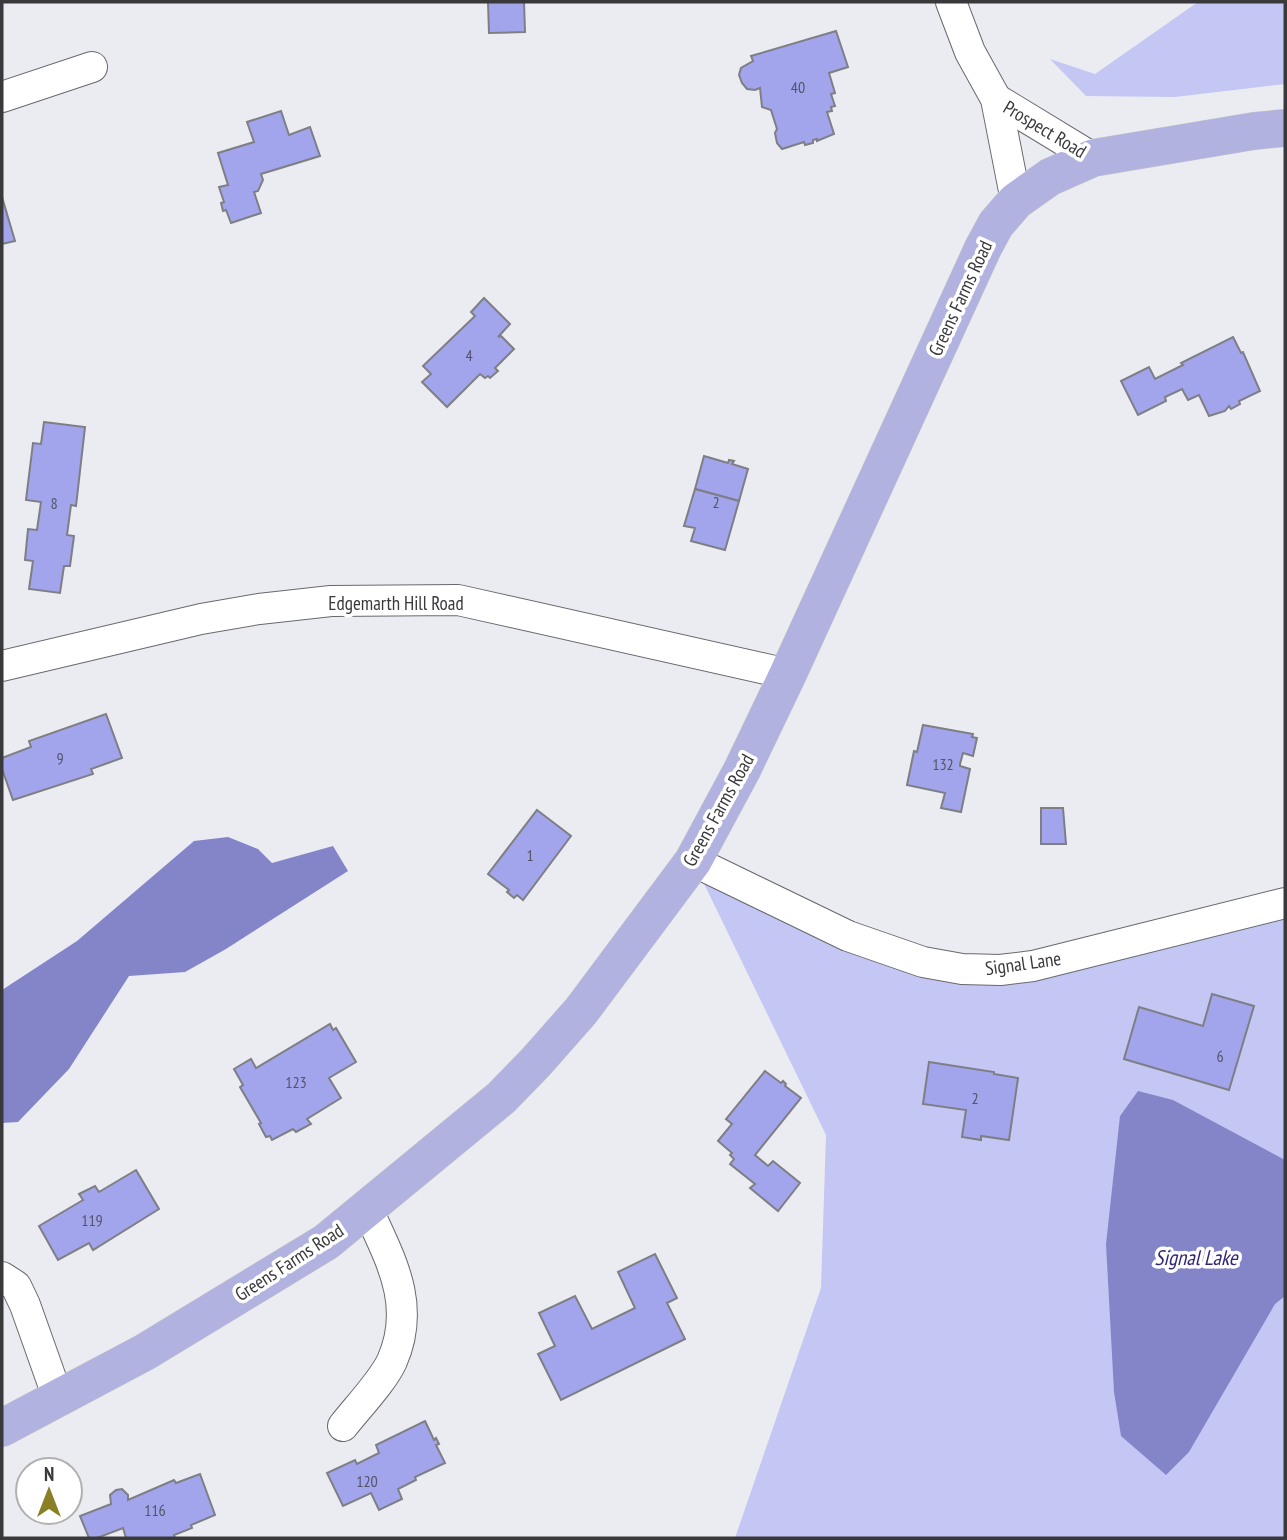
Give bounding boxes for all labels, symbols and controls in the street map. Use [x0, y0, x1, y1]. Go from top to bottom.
house number: 40 [791, 77, 805, 97]
street label: Prospect Road [999, 95, 1091, 163]
street label: Greens Farms Road [923, 236, 997, 360]
house number: 4 [465, 345, 473, 365]
house number: 2 [712, 492, 720, 512]
house number: 8 [50, 493, 58, 513]
street label: Edgemarth Hill Road [328, 591, 464, 615]
house number: 9 [56, 748, 64, 768]
street label: Greens Farms Road [677, 750, 759, 870]
house number: 132 [932, 754, 954, 774]
house number: 1 [526, 845, 534, 865]
street label: Signal Lane [984, 946, 1063, 980]
house number: 6 [1216, 1046, 1224, 1066]
house number: 123 [285, 1072, 307, 1092]
house number: 2 [971, 1088, 979, 1108]
house number: 119 [81, 1210, 103, 1230]
street label: Greens Farms Road [230, 1218, 348, 1306]
water label: Signal Lake [1154, 1244, 1239, 1271]
north arrow [14, 1456, 84, 1526]
text: N [44, 1462, 54, 1486]
house number: 120 [356, 1471, 378, 1491]
house number: 116 [144, 1500, 166, 1520]

